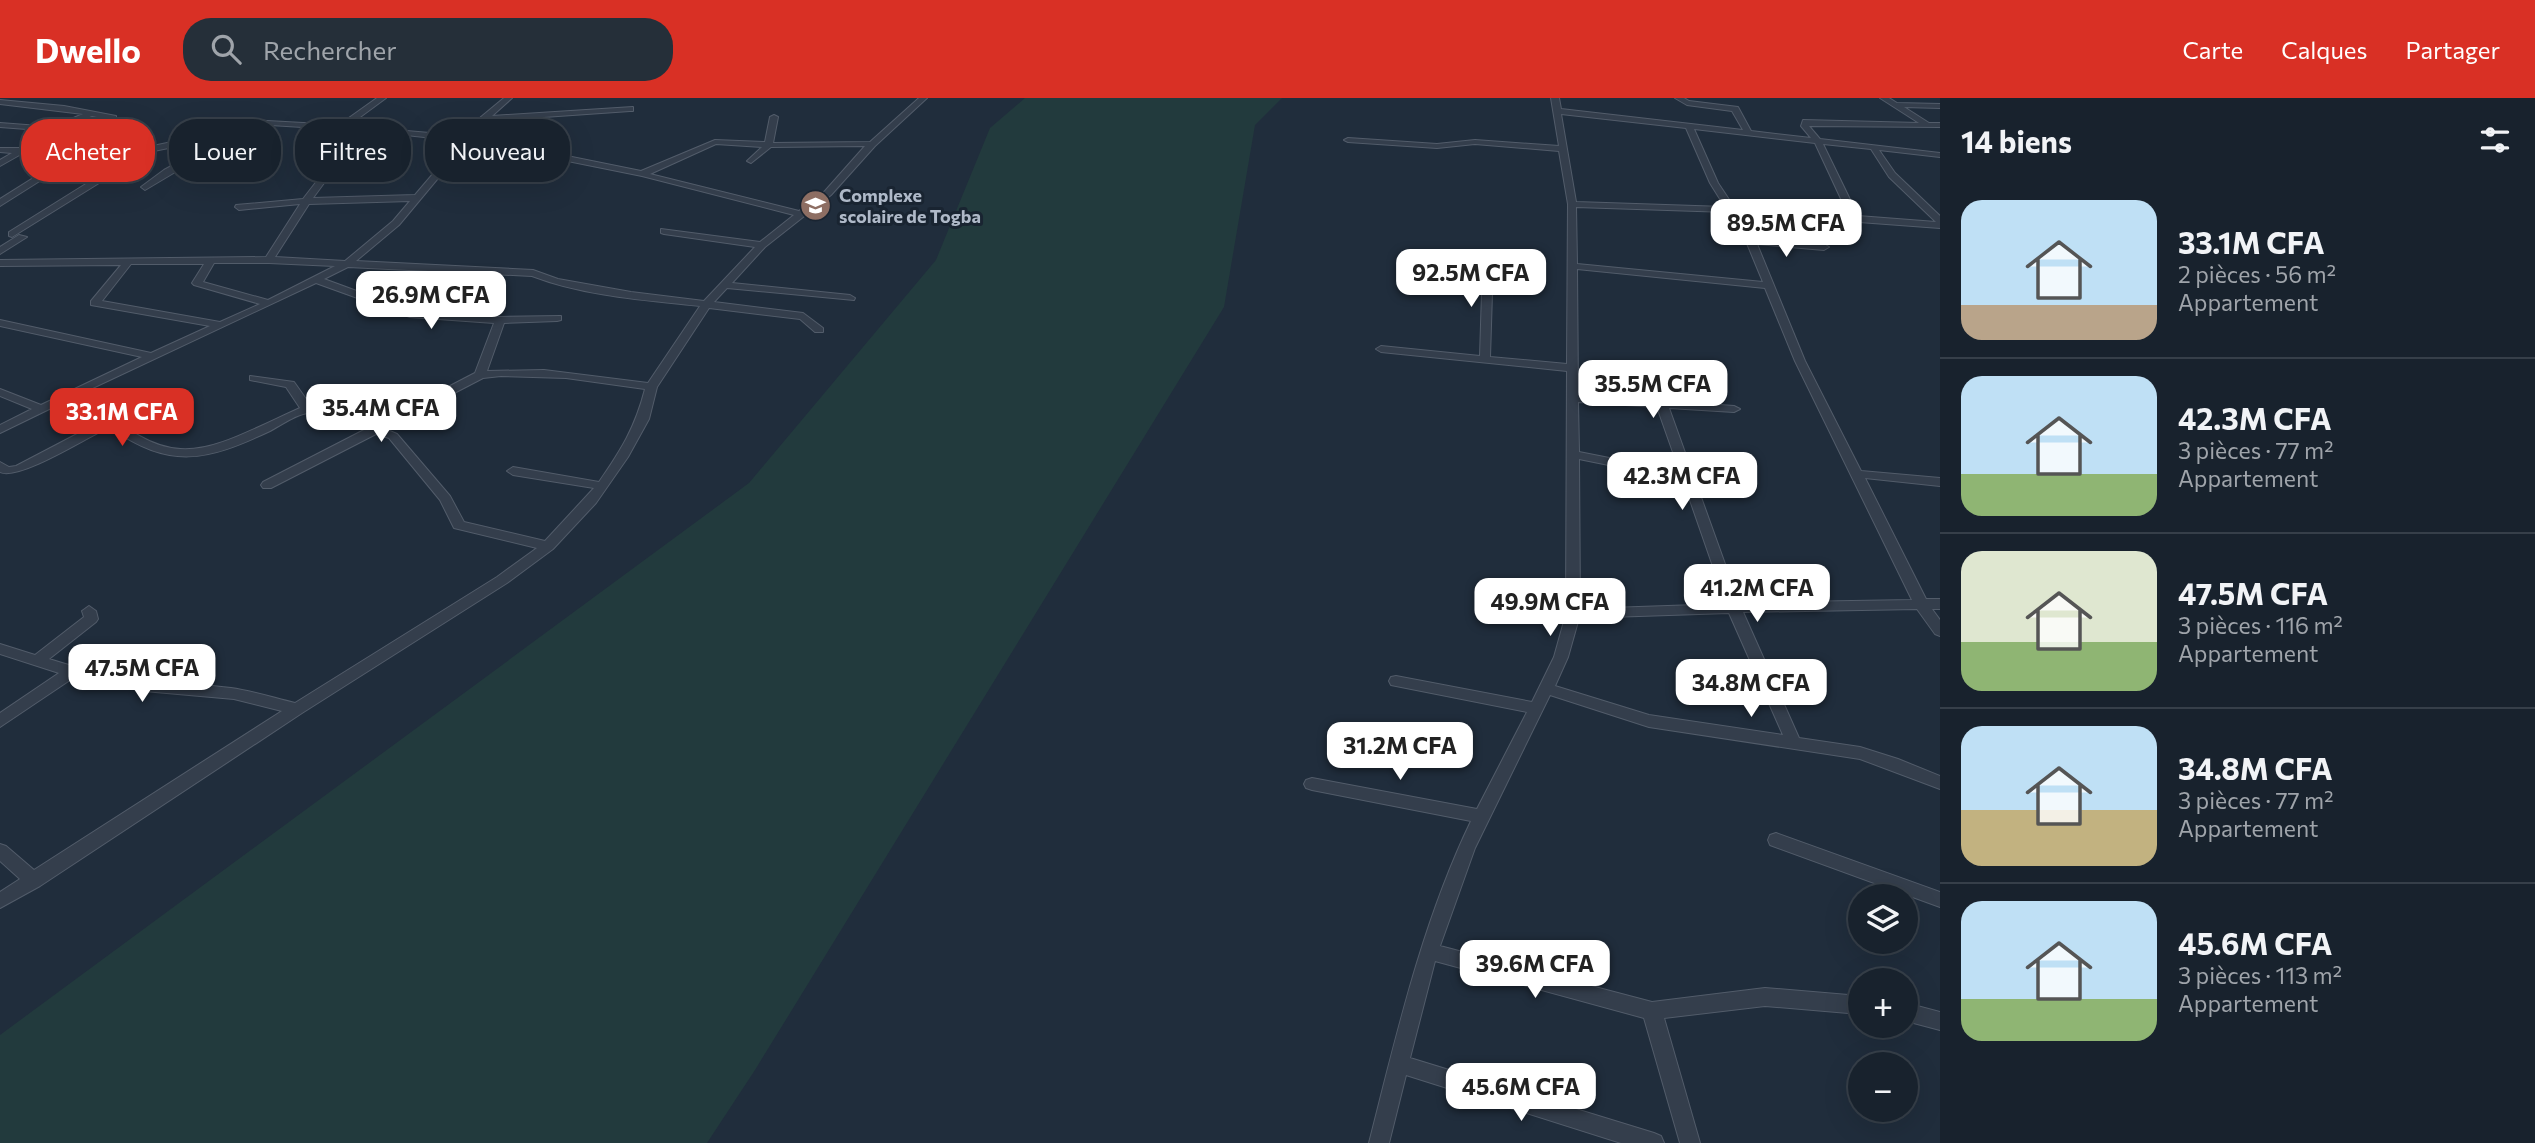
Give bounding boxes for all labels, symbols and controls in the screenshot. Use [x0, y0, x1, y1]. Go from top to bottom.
search box [183, 18, 673, 81]
text: Dwello [35, 29, 141, 70]
icon: search [207, 30, 245, 68]
text: Rechercher [263, 34, 397, 65]
text: Carte [2182, 35, 2243, 64]
text: Calques [2281, 35, 2367, 64]
text: Partager [2405, 35, 2500, 64]
chip: Acheter [21, 119, 155, 182]
chip: Louer [169, 119, 281, 182]
chip: Filtres [295, 119, 411, 182]
chip: Nouveau [425, 119, 570, 182]
icon: filters [2476, 121, 2514, 159]
text: 14 biens [1961, 122, 2072, 159]
place label: Complexe scolaire de Togba [839, 184, 981, 227]
school or university icon: Complexe scolaire de Togba [799, 188, 833, 222]
pin: 89.5M CFA [1706, 200, 1866, 259]
text: 89.5M CFA [1727, 208, 1845, 236]
text: 33.1M CFA [2178, 223, 2324, 260]
icon: home [2017, 228, 2101, 312]
pin: 92.5M CFA [1391, 250, 1551, 309]
text: 92.5M CFA [1412, 258, 1530, 286]
text: 2 pièces · 56 m² [2178, 260, 2336, 288]
pin: 26.9M CFA [351, 272, 511, 331]
text: 26.9M CFA [372, 280, 490, 308]
text: Appartement [2178, 288, 2319, 316]
pin: 35.5M CFA [1573, 360, 1733, 420]
text: 35.5M CFA [1594, 369, 1712, 397]
pin: 35.4M CFA [301, 384, 461, 444]
pin: 33.1M CFA [42, 388, 202, 448]
text: 35.4M CFA [322, 393, 440, 421]
text: 33.1M CFA [66, 397, 178, 425]
text: 42.3M CFA [2178, 399, 2331, 436]
icon: home [2017, 404, 2101, 488]
text: 3 pièces · 77 m² [2178, 436, 2333, 464]
pin: 42.3M CFA [1602, 452, 1762, 512]
text: 42.3M CFA [1623, 461, 1741, 489]
text: Appartement [2178, 464, 2319, 492]
pin: 41.2M CFA [1677, 564, 1837, 624]
text: 41.2M CFA [1700, 573, 1814, 601]
text: 47.5M CFA [2178, 574, 2328, 611]
pin: 49.9M CFA [1470, 578, 1630, 638]
icon: home [2017, 579, 2101, 663]
text: 49.9M CFA [1490, 587, 1610, 615]
text: 3 pièces · 116 m² [2178, 611, 2343, 639]
text: Appartement [2178, 639, 2319, 667]
pin: 47.5M CFA [62, 644, 222, 704]
text: 47.5M CFA [84, 653, 200, 681]
pin: 34.8M CFA [1671, 660, 1831, 719]
text: 34.8M CFA [1692, 668, 1810, 696]
pin: 31.2M CFA [1320, 722, 1480, 782]
text: 31.2M CFA [1343, 731, 1457, 759]
text: 34.8M CFA [2178, 749, 2333, 786]
icon: home [2017, 754, 2101, 838]
text: 3 pièces · 77 m² [2178, 786, 2333, 814]
text: Appartement [2178, 814, 2319, 842]
map controls [1848, 884, 1918, 1122]
button: layers [1848, 884, 1918, 954]
text: 45.6M CFA [2178, 924, 2332, 961]
icon: home [2017, 929, 2101, 1013]
pin: 39.6M CFA [1455, 940, 1615, 1000]
text: 39.6M CFA [1476, 949, 1594, 977]
text: 3 pièces · 113 m² [2178, 961, 2342, 989]
button: + [1848, 968, 1918, 1038]
text: Appartement [2178, 989, 2319, 1017]
button: − [1848, 1052, 1918, 1122]
pin: 45.6M CFA [1441, 1063, 1601, 1123]
text: 45.6M CFA [1462, 1072, 1580, 1100]

